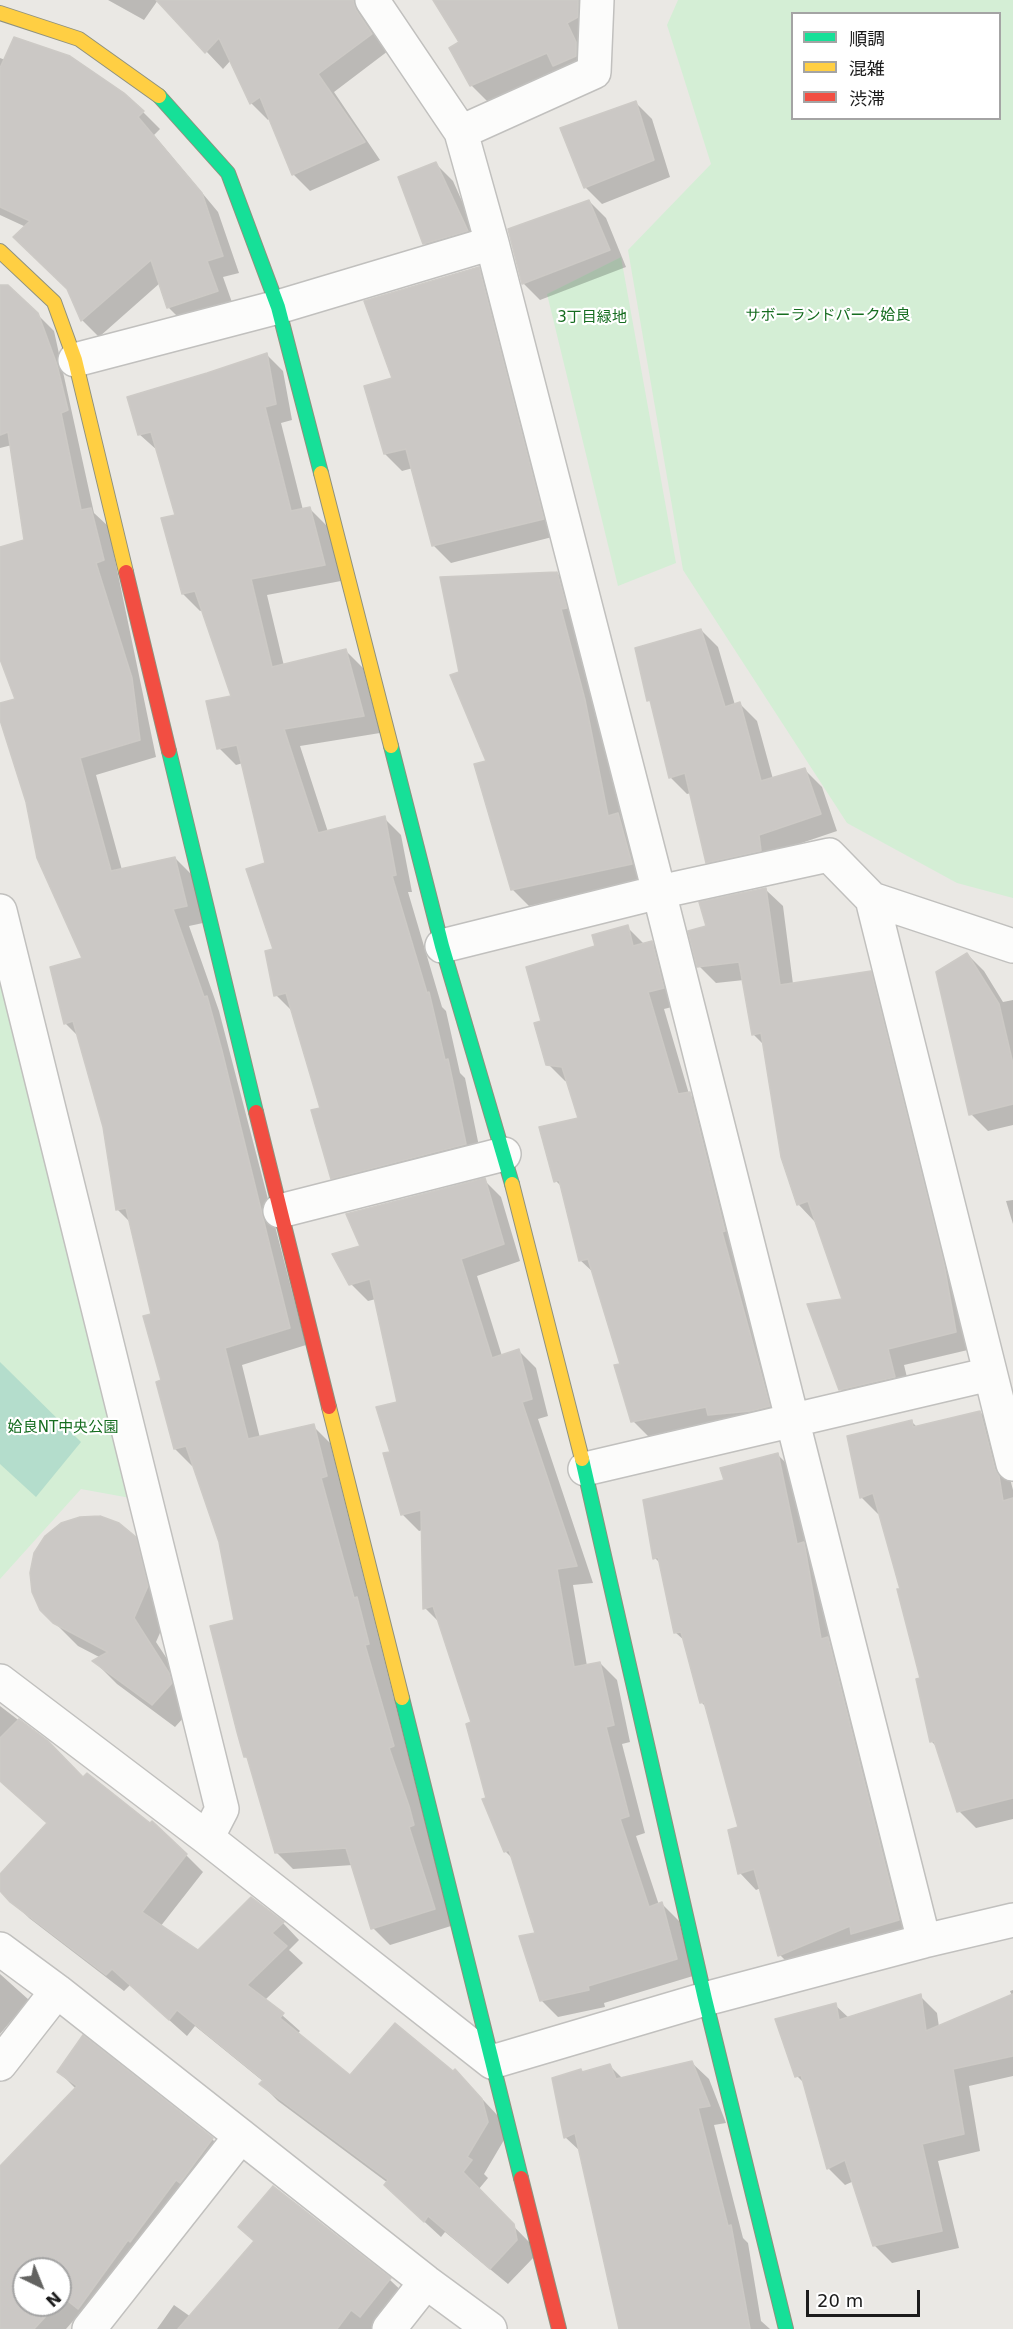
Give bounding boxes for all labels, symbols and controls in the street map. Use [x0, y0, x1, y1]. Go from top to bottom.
legend [791, 12, 1001, 120]
text: 順調 [849, 28, 885, 49]
text: 混雑 [849, 58, 885, 79]
text: 渋滞 [849, 88, 885, 109]
park label: サボーランドパーク姶良 [746, 307, 910, 325]
park label: 3丁目緑地 [557, 309, 627, 327]
park label: 姶良NT中央公園 [8, 1419, 118, 1437]
north arrow [12, 2257, 72, 2317]
scale bar [809, 2278, 923, 2316]
text: N [42, 2288, 65, 2311]
text: 20 m [817, 2290, 863, 2311]

